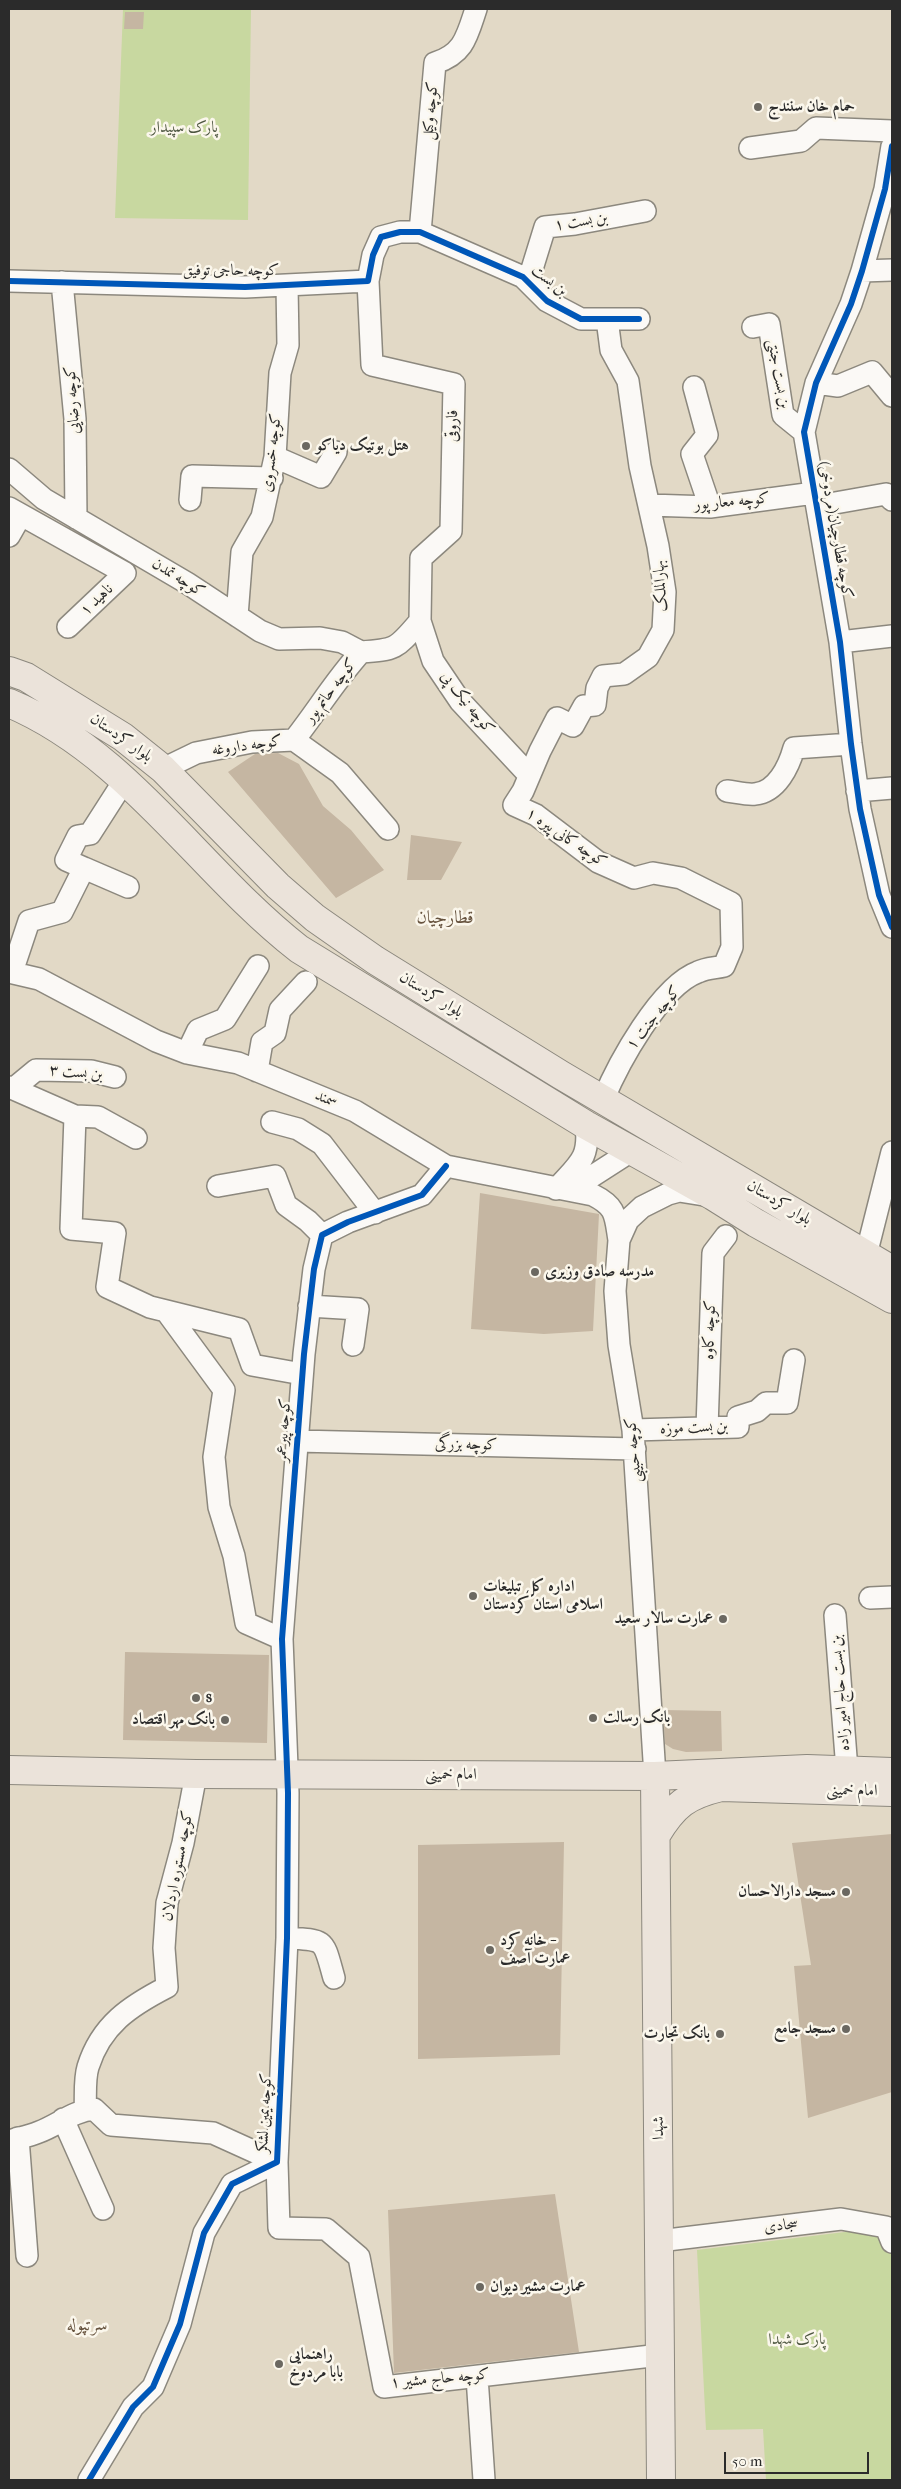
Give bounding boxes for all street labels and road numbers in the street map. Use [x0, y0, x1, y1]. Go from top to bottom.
street label: کوچه وکیل [419, 81, 443, 141]
street label: بن بست ۱ [553, 209, 609, 235]
street label: کوچه حاجی توفیق [183, 261, 279, 281]
street label: بن بست [527, 261, 571, 301]
street label: بن بست جنتی [762, 338, 794, 410]
street label: کوچه رضایی [61, 365, 85, 435]
street label: فاروقی [443, 410, 463, 442]
street label: کوچه خسروی [258, 412, 286, 494]
street label: کوچه قطارچیان(مردوخی) [813, 460, 857, 600]
street label: کوچه معار پور [693, 489, 771, 515]
street label: کوچه تمدن [148, 554, 208, 602]
street label: بهارالملک [650, 559, 672, 613]
street label: ناهید ۱ [76, 580, 118, 620]
street label: کوچه حاتم پور [300, 655, 362, 727]
street label: کوچه نیک پی [436, 668, 498, 738]
street label: بلوار کردستان [86, 709, 156, 767]
street label: کوچه داروغه [211, 732, 283, 760]
street label: کوچه کانی پیره ۱ [522, 804, 610, 872]
street label: بلوار کردستان [395, 968, 467, 1022]
street label: کوچه جنت ۱ [622, 982, 686, 1054]
street label: بن بست ۳ [48, 1061, 104, 1085]
street label: سمند [312, 1086, 340, 1112]
street label: بلوار کردستان [743, 1176, 815, 1230]
street label: کوچه کاوه [699, 1300, 721, 1360]
street label: کوچه پیرعمر [272, 1397, 296, 1463]
street label: کوچه حبیبی [622, 1417, 646, 1483]
street label: بن بست موزه [660, 1417, 728, 1439]
street label: کوچه بزرگی [435, 1435, 497, 1455]
street label: بن بست حاج امیر زاده [827, 1634, 855, 1752]
street label: امام خمینی [425, 1765, 477, 1785]
street label: امام خمینی [826, 1781, 878, 1801]
street label: کوچه مستوره اردلان [158, 1809, 198, 1923]
street label: کوچه یمین لشکر [253, 2072, 277, 2154]
street label: شهدا [649, 2116, 669, 2140]
street label: سجادی [763, 2214, 799, 2238]
street label: کوچه حاج مشیر ۱ [390, 2365, 490, 2393]

